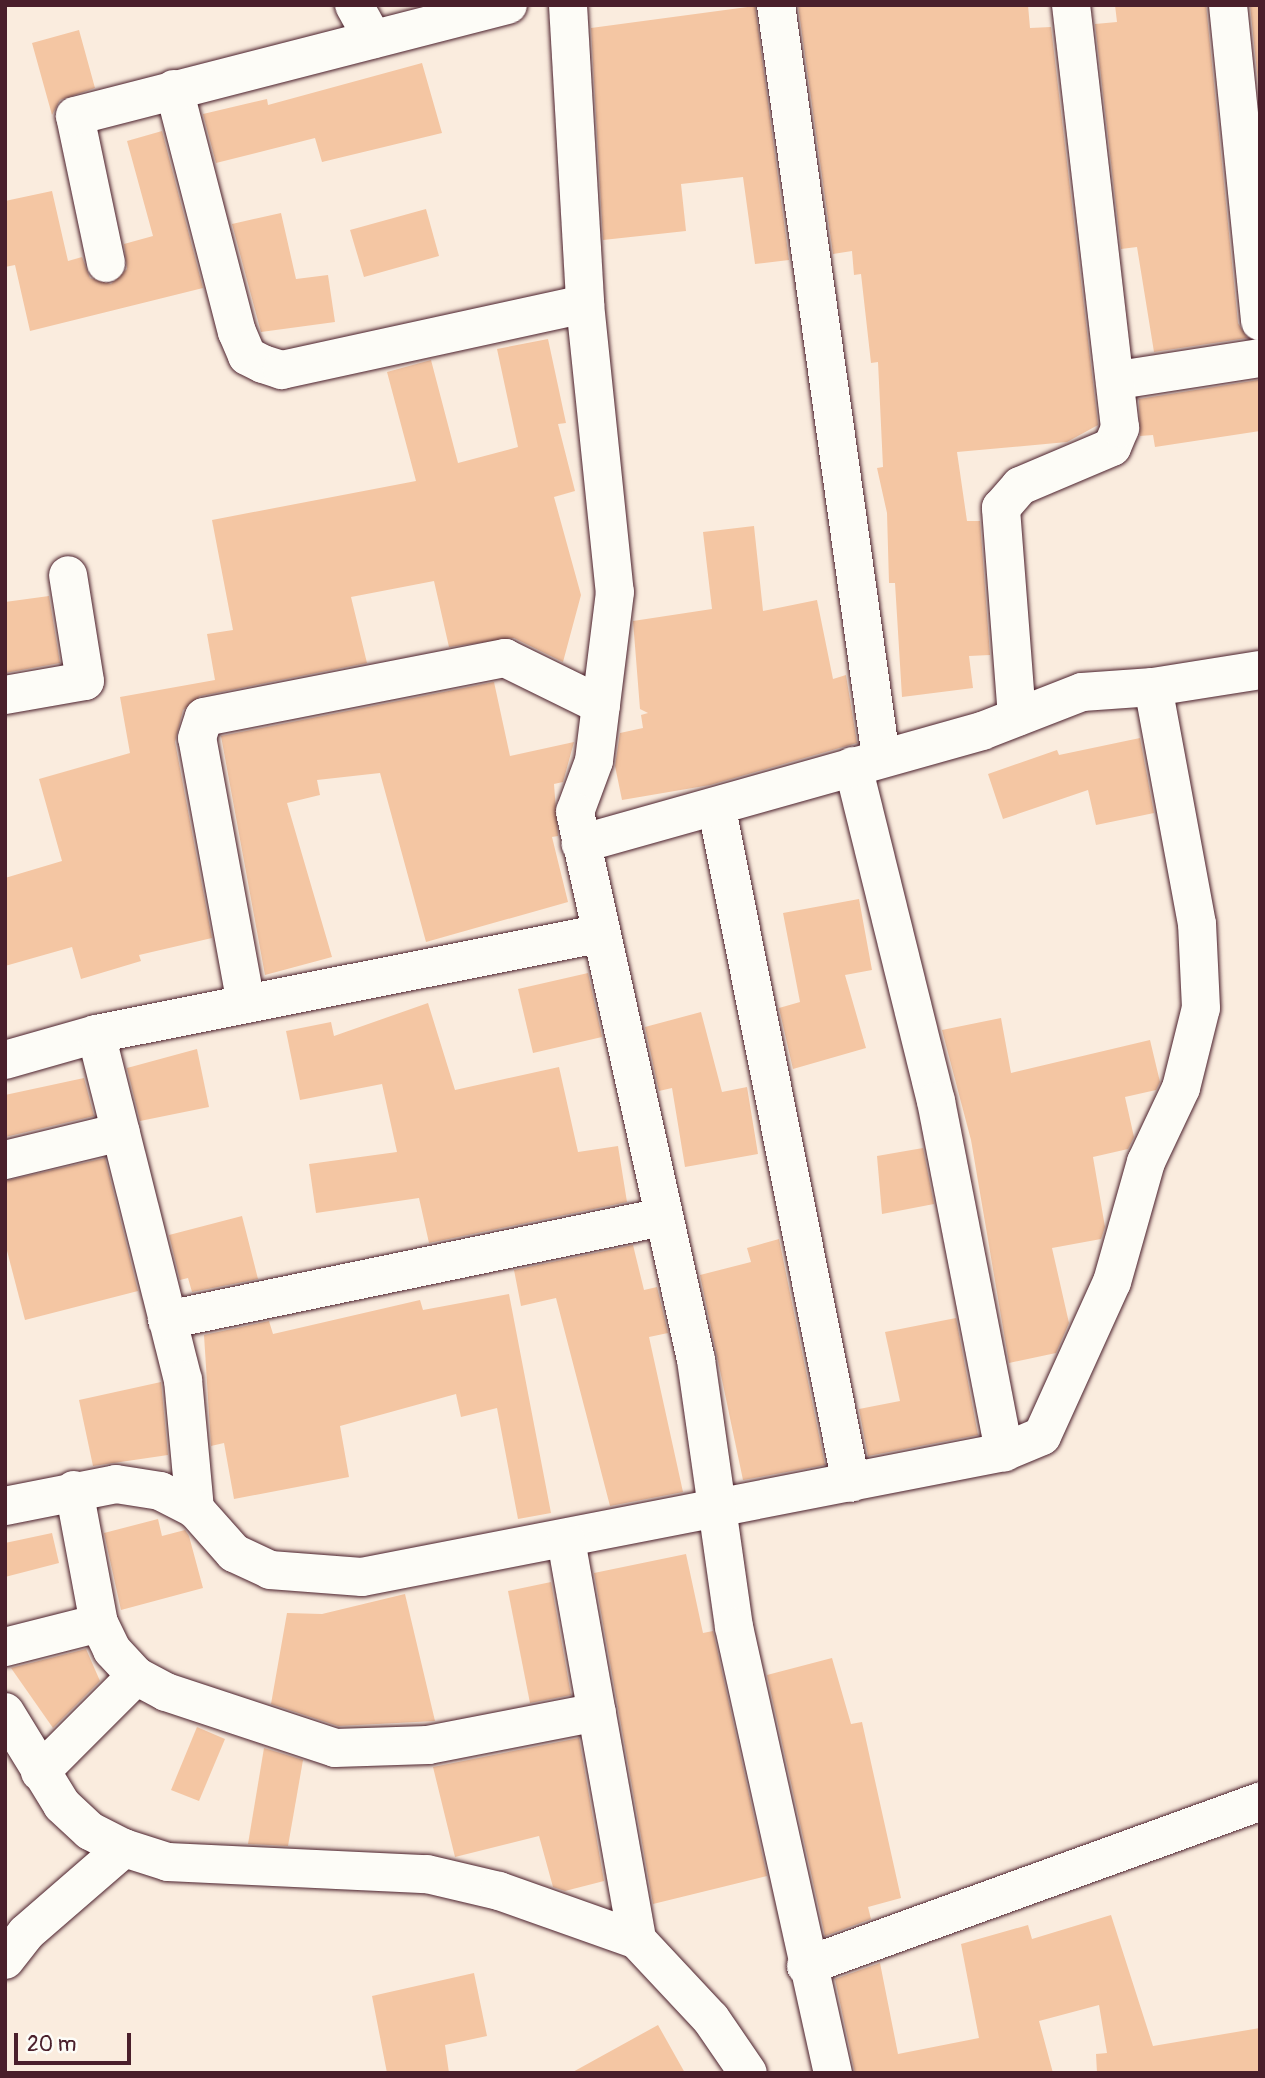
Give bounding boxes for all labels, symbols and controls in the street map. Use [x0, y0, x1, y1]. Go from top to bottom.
scale bar [18, 2018, 135, 2062]
text: 20 m [27, 2031, 76, 2058]

